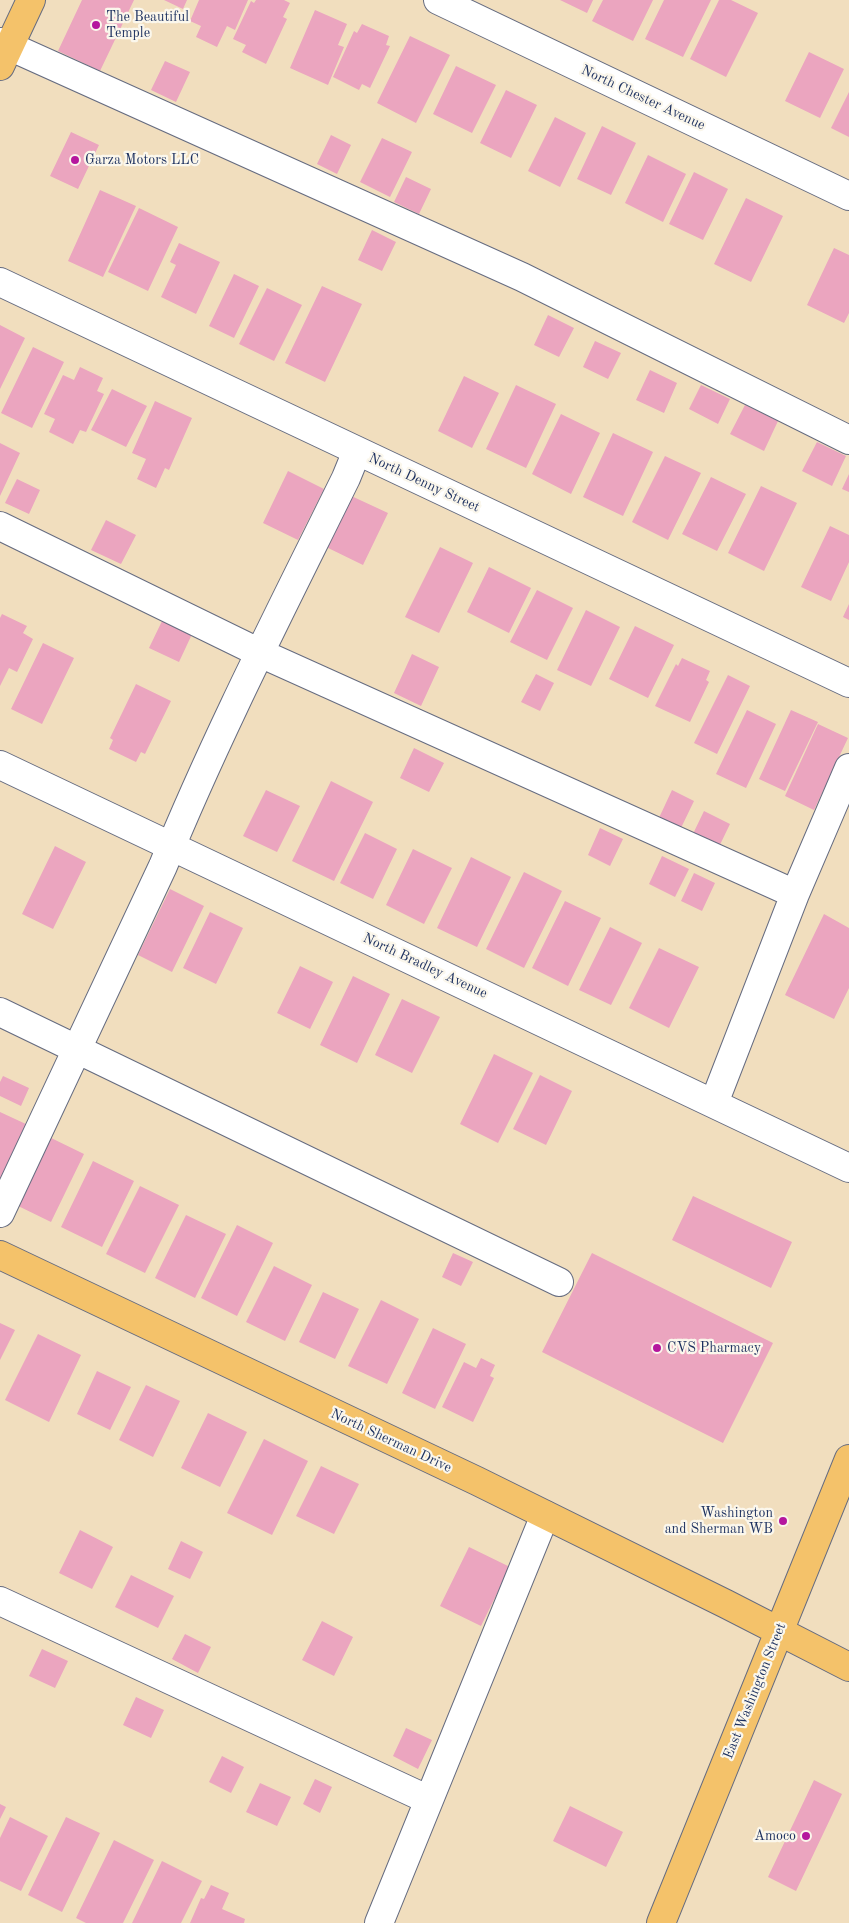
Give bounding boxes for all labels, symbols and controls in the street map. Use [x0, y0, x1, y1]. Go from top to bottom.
place label: The Beautiful Temple [106, 9, 189, 41]
marker: The Beautiful Temple [90, 19, 102, 31]
street label: North Chester Avenue [578, 62, 708, 134]
place label: Garza Motors LLC [85, 152, 199, 168]
marker: Garza Motors LLC [69, 154, 81, 166]
street label: North Denny Street [366, 450, 482, 516]
street label: North Bradley Avenue [360, 930, 490, 1002]
place label: CVS Pharmacy [667, 1340, 761, 1356]
marker: CVS Pharmacy [651, 1342, 663, 1354]
street label: North Sherman Drive [328, 1406, 454, 1476]
place label: Washington and Sherman WB [665, 1505, 773, 1538]
marker: Washington and Sherman WB [777, 1515, 789, 1527]
street label: East Washington Street [720, 1621, 790, 1761]
place label: Amoco [754, 1828, 796, 1844]
marker: Amoco [800, 1830, 812, 1842]

